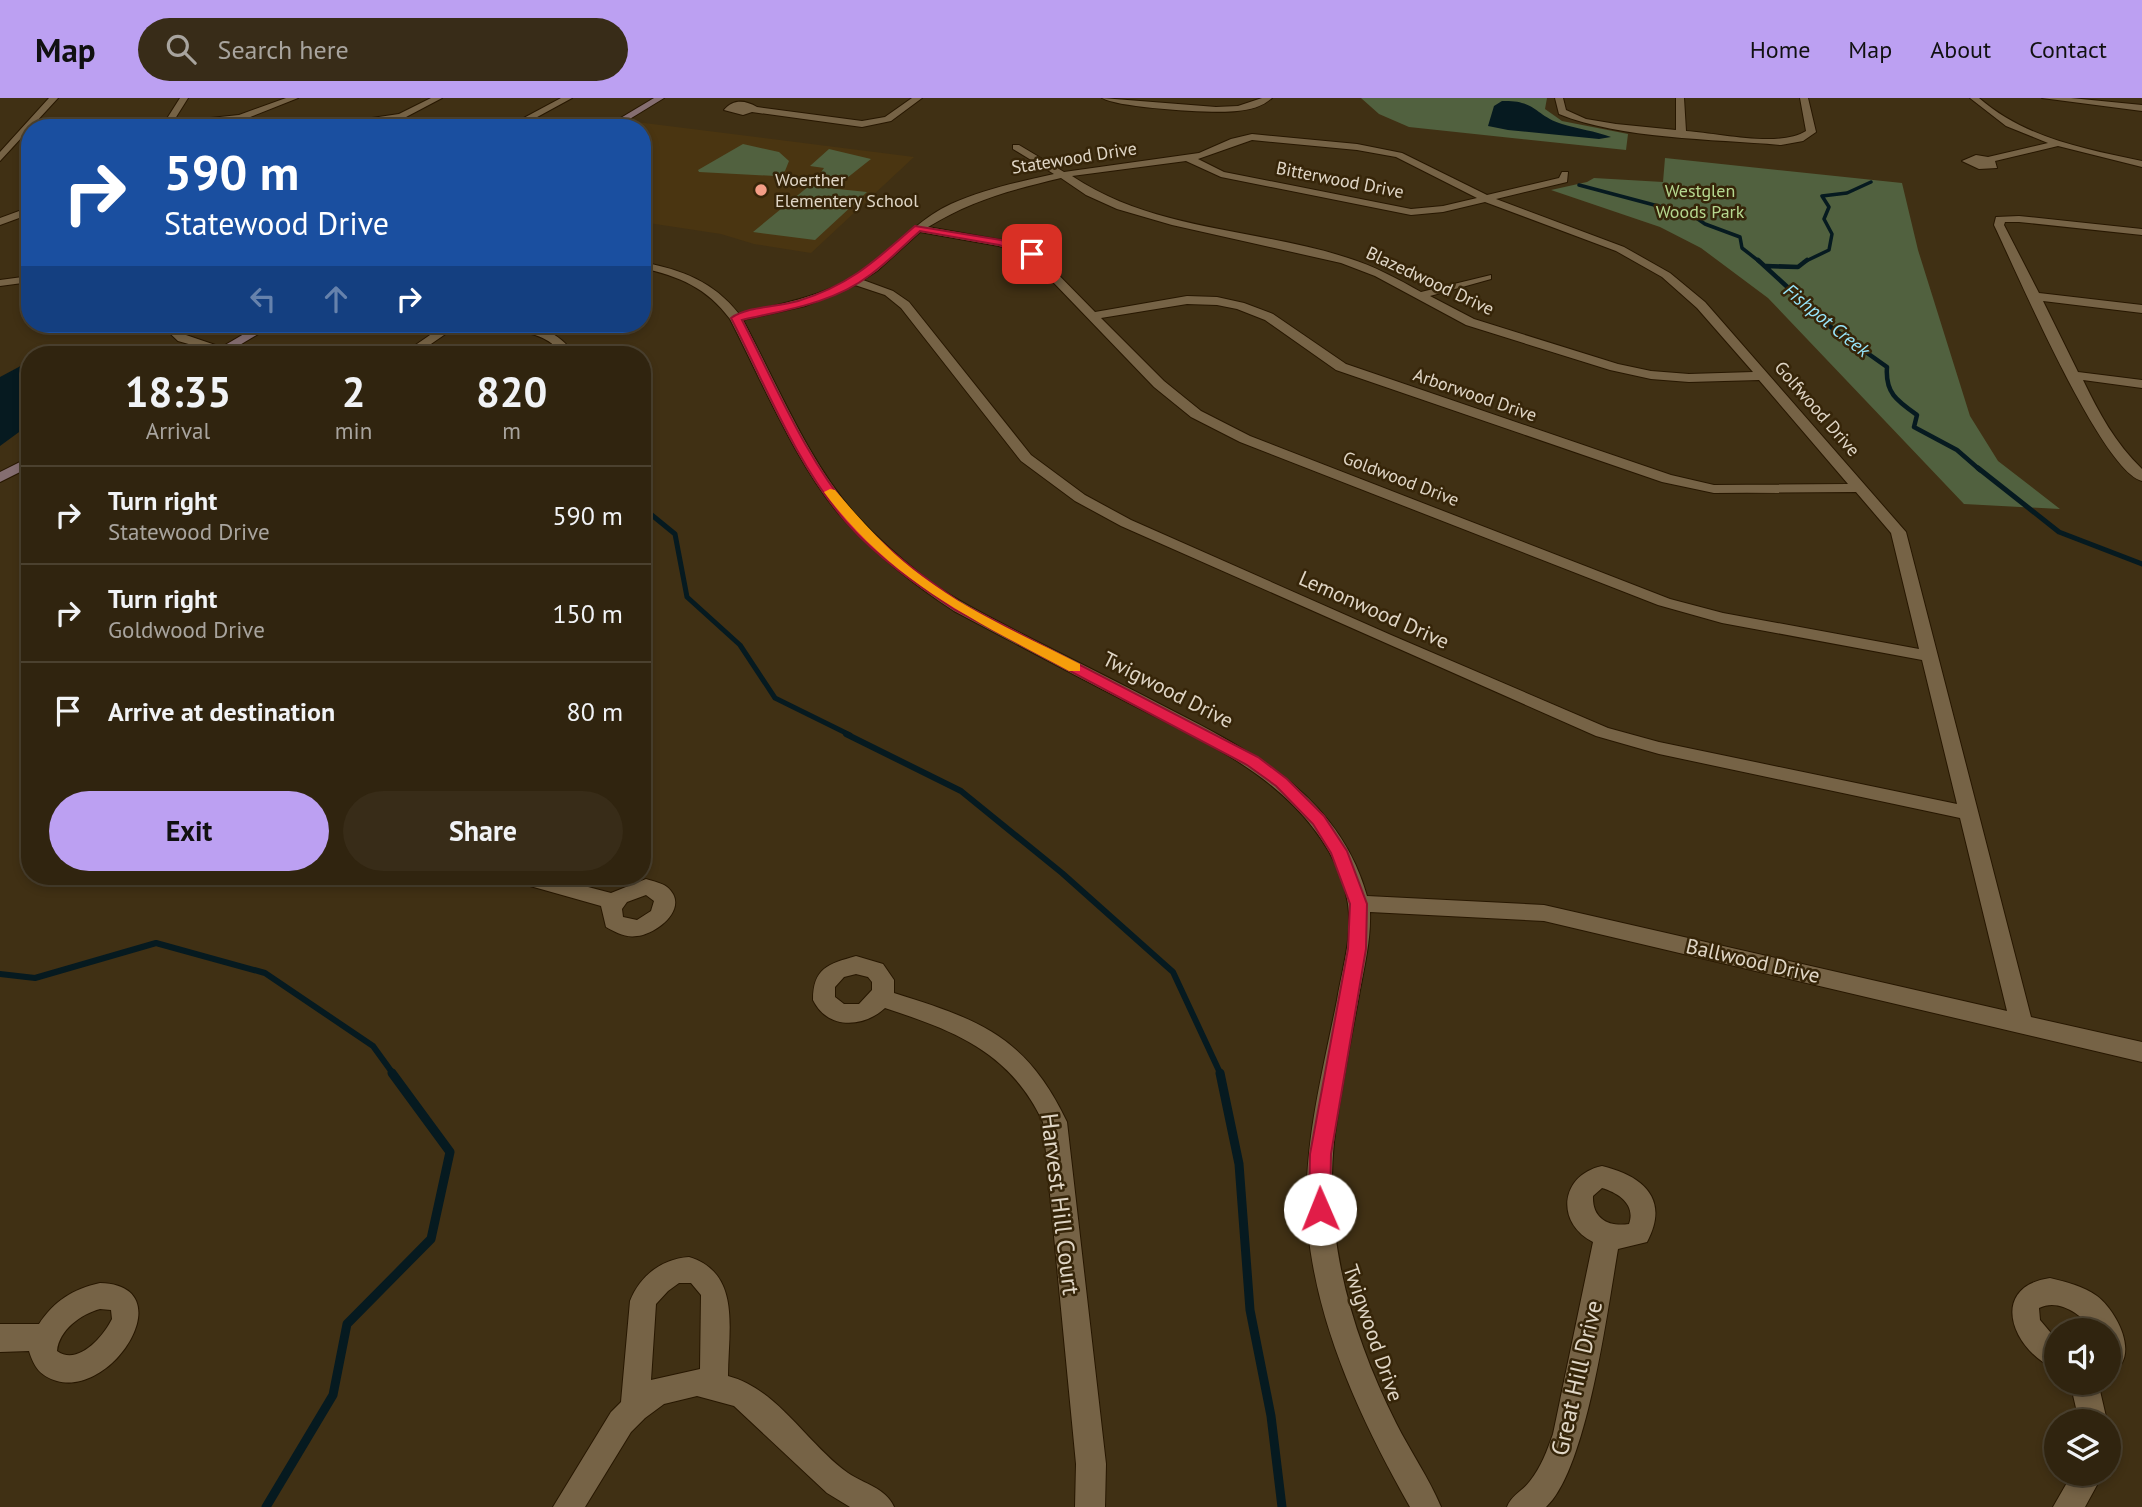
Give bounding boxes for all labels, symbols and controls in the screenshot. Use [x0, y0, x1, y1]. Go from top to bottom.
search box [138, 18, 628, 81]
text: Map [35, 28, 96, 71]
icon: search [162, 30, 200, 68]
text: Search here [218, 33, 349, 66]
text: Home [1750, 34, 1810, 65]
text: Map [1848, 34, 1892, 65]
text: About [1930, 34, 1991, 65]
text: Contact [2029, 34, 2107, 65]
street label: Statewood Drive [1010, 136, 1138, 179]
text: 590 m [164, 140, 299, 204]
icon: right [49, 147, 140, 238]
street label: Bitterwood Drive [1274, 156, 1406, 203]
place label: Woerther Elementery School [775, 168, 919, 212]
park label: Westglen Woods Park [1656, 179, 1745, 223]
marker: Woerther Elementery School [753, 182, 769, 198]
text: Statewood Drive [164, 202, 389, 244]
pin [1002, 224, 1062, 284]
icon: arrive [1013, 235, 1051, 273]
street label: Blazedwood Drive [1363, 241, 1498, 320]
water label: Fishpot Creek [1779, 278, 1876, 363]
icon: left [244, 280, 282, 318]
icon: ahead [317, 280, 355, 318]
icon: right [390, 280, 428, 318]
street label: Golfwood Drive [1770, 356, 1865, 461]
street label: Arborwood Drive [1410, 363, 1540, 426]
text: 18:35 [125, 364, 231, 419]
text: 2 [342, 364, 365, 419]
text: 820 [476, 364, 547, 419]
text: Arrival [146, 416, 210, 445]
text: min [335, 416, 372, 445]
text: m [502, 416, 521, 445]
street label: Goldwood Drive [1340, 446, 1463, 511]
text: Turn right [108, 484, 217, 517]
icon: right [49, 496, 87, 534]
text: 590 m [552, 499, 623, 532]
text: Statewood Drive [108, 517, 270, 546]
street label: Lemonwood Drive [1295, 564, 1454, 655]
text: Turn right [108, 582, 217, 615]
icon: right [49, 594, 87, 632]
text: 150 m [552, 597, 623, 630]
text: Goldwood Drive [108, 615, 265, 644]
street label: Twigwood Drive [1098, 645, 1238, 734]
icon: arrive [49, 692, 87, 730]
text: Arrive at destination [108, 695, 335, 728]
text: 80 m [567, 695, 623, 728]
button: Exit [49, 791, 329, 871]
button: Share [343, 791, 623, 871]
street label: Ballwood Drive [1684, 932, 1823, 989]
street label: Harvest Hill Court [1034, 1111, 1087, 1297]
position arrow [1283, 1172, 1357, 1246]
street label: Twigwood Drive [1337, 1261, 1410, 1405]
street label: Great Hill Drive [1544, 1297, 1609, 1458]
map controls [2044, 1318, 2121, 1486]
button: sound [2044, 1318, 2121, 1395]
button: layers [2044, 1409, 2121, 1486]

